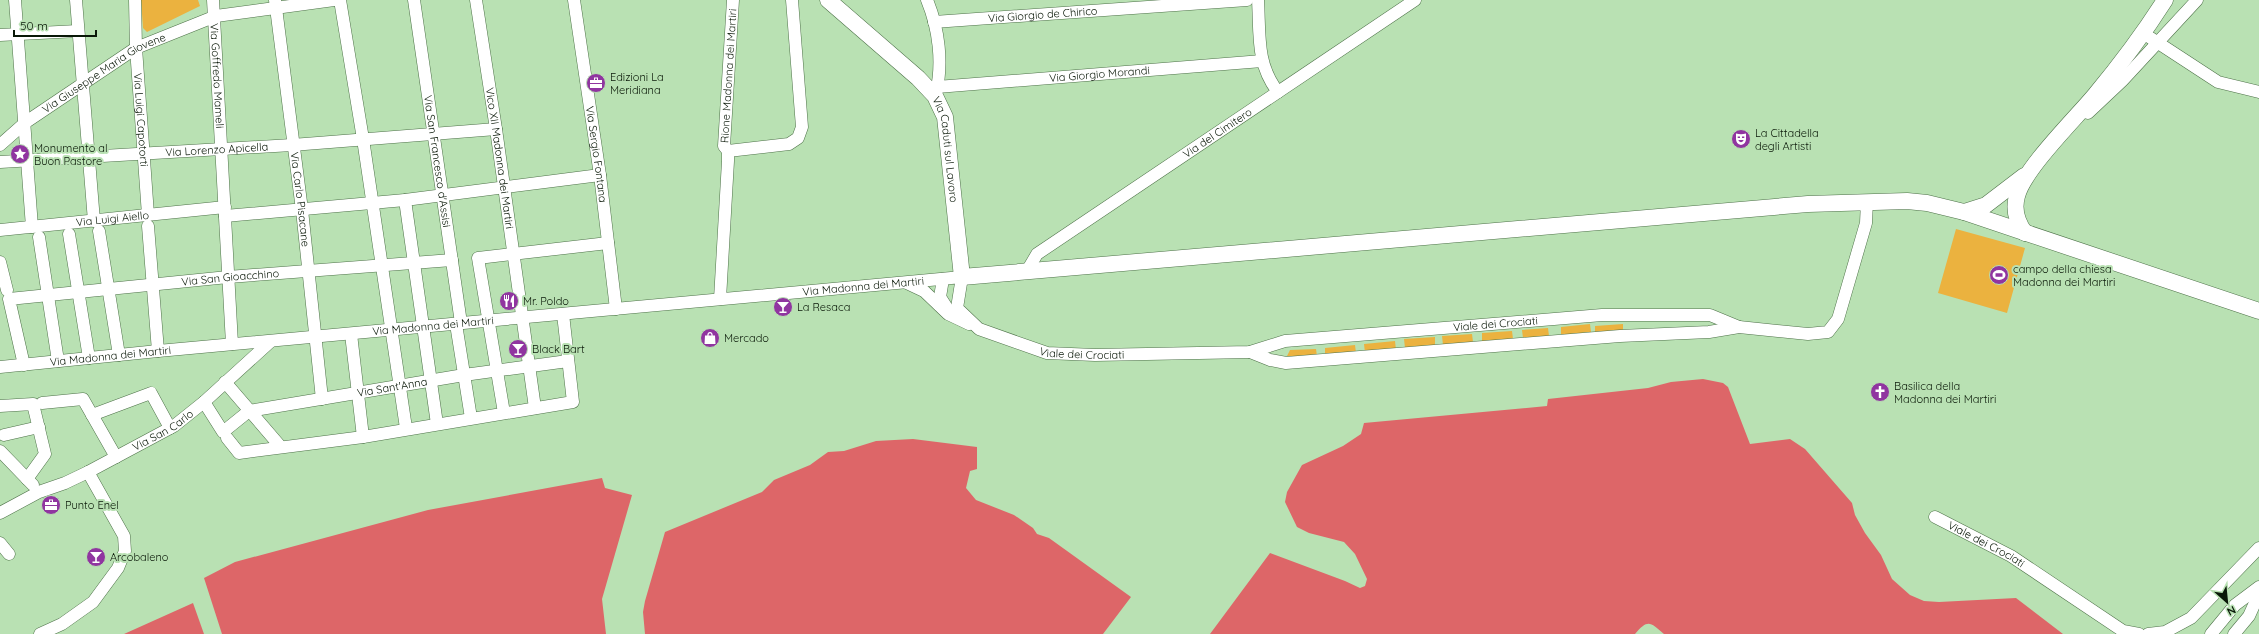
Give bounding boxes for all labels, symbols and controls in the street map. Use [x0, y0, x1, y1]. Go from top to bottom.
street label: Via Giorgio de Chirico [988, 4, 1098, 25]
street label: Rione Madonna dei Martiri [717, 8, 739, 143]
scale bar [14, 12, 96, 38]
text: 50 m [20, 18, 48, 33]
street label: Via Goffredo Mameli [207, 23, 227, 129]
street label: Via Giuseppe Maria Giovene [39, 30, 168, 116]
street label: Via Giorgio Morandi [1049, 63, 1150, 85]
place label: Edizioni La Meridiana [610, 70, 664, 97]
street label: Via Luigi Capotorti [131, 72, 152, 167]
office icon: Edizioni La Meridiana [585, 72, 607, 94]
street label: Vico XII Madonna dei Martiri [483, 86, 517, 230]
street label: Via San Francesco d'Assisi [421, 94, 454, 228]
street label: Via Caduti sul Lavoro [929, 94, 961, 203]
street label: Via del Cimitero [1180, 104, 1255, 161]
street label: Via Sergio Fontana [583, 105, 610, 203]
place label: La Cittadella degli Artisti [1755, 126, 1819, 153]
theatre icon: La Cittadella degli Artisti [1730, 128, 1752, 150]
street label: Via Lorenzo Apicella [165, 139, 269, 159]
place label: Monumento al Buon Pastore [34, 141, 107, 168]
place icon: Monumento al Buon Pastore [9, 143, 31, 165]
street label: Via Carlo Pisacane [288, 151, 313, 247]
street label: Via Luigi Aiello [75, 208, 150, 229]
place label: campo della chiesa Madonna dei Martiri [2013, 262, 2115, 289]
sports icon: campo della chiesa Madonna dei Martiri [1988, 264, 2010, 286]
street label: Via San Gioacchino [181, 266, 280, 289]
street label: Via Madonna dei Martiri [802, 274, 925, 299]
restaurant icon: Mr. Poldo [498, 290, 520, 312]
place label: Mr. Poldo [523, 294, 569, 308]
bar icon: La Resaca [772, 296, 794, 318]
place label: La Resaca [797, 300, 850, 314]
street label: Via Madonna dei Martiri [372, 313, 494, 338]
street label: Viale dei Crociati [1452, 313, 1538, 334]
shop icon: Mercado [699, 327, 721, 349]
place label: Mercado [724, 331, 769, 345]
bar icon: Black Bart [507, 338, 529, 360]
place label: Black Bart [532, 342, 585, 356]
street label: Via Madonna dei Martiri [49, 343, 172, 369]
street label: Viale dei Crociati [1037, 344, 1124, 362]
street label: Via Sant'Anna [356, 374, 428, 400]
place label: Basilica della Madonna dei Martiri [1894, 379, 1996, 406]
church icon: Basilica della Madonna dei Martiri [1869, 381, 1891, 403]
street label: Via San Carlo [130, 406, 196, 454]
office icon: Punto Enel [40, 494, 62, 516]
place label: Punto Enel [65, 498, 119, 512]
street label: Viale dei Crociati [1946, 518, 2027, 570]
bar icon: Arcobaleno [85, 546, 107, 568]
place label: Arcobaleno [110, 550, 169, 564]
north arrow [2207, 582, 2247, 622]
text: N [2225, 603, 2238, 619]

